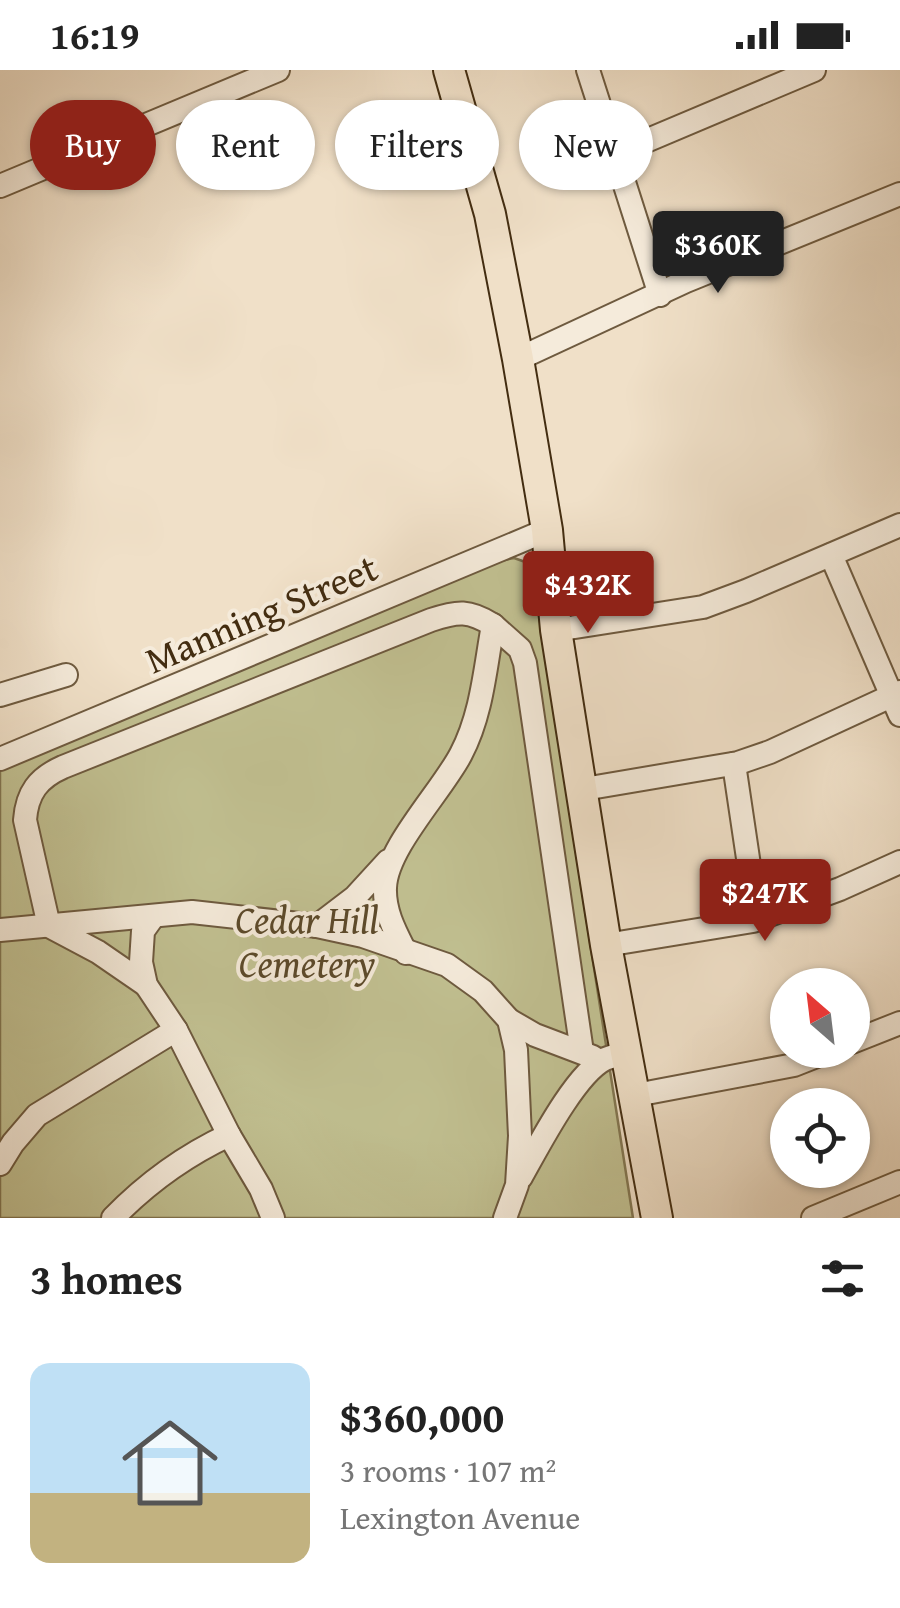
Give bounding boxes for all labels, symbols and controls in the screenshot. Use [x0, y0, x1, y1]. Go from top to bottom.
text: 16:19 [50, 7, 140, 63]
chip: Buy [30, 100, 156, 190]
chip: Rent [176, 100, 315, 190]
chip: Filters [335, 100, 499, 190]
chip: New [519, 100, 653, 190]
pin: $360K [648, 211, 788, 296]
text: $360K [675, 220, 761, 267]
street label: Manning Street [136, 539, 386, 687]
pin: $432K [518, 551, 658, 636]
text: $432K [545, 560, 631, 607]
pin: $247K [695, 859, 835, 944]
text: $247K [722, 868, 808, 915]
park label: Cedar Hill Cemetery [235, 891, 379, 991]
north arrow [770, 968, 870, 1068]
map controls [770, 968, 870, 1188]
button: locate [770, 1088, 870, 1188]
text: 3 homes [30, 1248, 183, 1309]
icon: filters [815, 1251, 870, 1306]
text: $360,000 [340, 1386, 504, 1447]
icon: home [110, 1403, 230, 1523]
text: 3 rooms · 107 m² [340, 1447, 556, 1494]
text: Lexington Avenue [340, 1494, 580, 1541]

